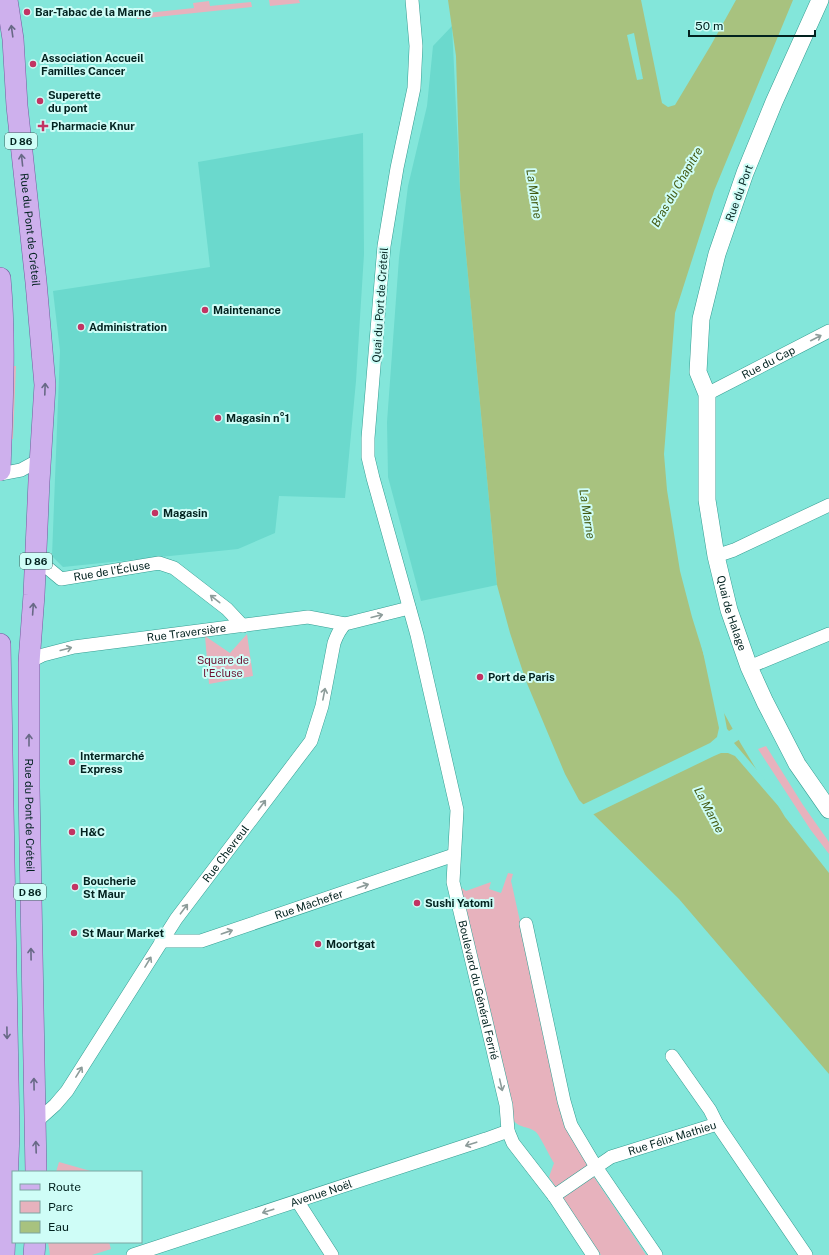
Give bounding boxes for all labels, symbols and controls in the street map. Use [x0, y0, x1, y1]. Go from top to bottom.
place label: Bar-Tabac de la Marne [35, 6, 151, 18]
marker: Bar-Tabac de la Marne [22, 7, 32, 17]
scale bar [689, 12, 815, 38]
text: 50 m [695, 19, 723, 33]
one-way arrow [8, 25, 16, 38]
place label: Association Accueil Familles Cancer [41, 52, 144, 77]
marker: Association Accueil Familles Cancer [28, 59, 38, 69]
place label: Superette du pont [48, 89, 101, 114]
marker: Superette du pont [35, 96, 45, 106]
place label: Pharmacie Knur [51, 120, 135, 132]
marker: Pharmacie Knur [38, 121, 48, 131]
road number: D 86 [5, 133, 37, 149]
water label: Bras du Chapitre [648, 144, 706, 229]
one-way arrow [19, 154, 26, 167]
street label: Rue du Port [723, 163, 755, 223]
water label: La Marne [523, 168, 545, 220]
street label: Rue du Pont de Créteil [18, 172, 42, 287]
street label: Quai du Port de Créteil [370, 247, 390, 363]
place label: Maintenance [213, 304, 281, 316]
marker: Maintenance [200, 305, 210, 315]
place label: Administration [89, 321, 167, 333]
marker: Administration [76, 322, 86, 332]
one-way arrow [810, 333, 822, 341]
street label: Rue du Cap [740, 343, 797, 381]
one-way arrow [41, 383, 49, 396]
place label: Magasin n°1 [226, 412, 289, 424]
marker: Magasin n°1 [213, 413, 223, 423]
water label: La Marne [576, 488, 598, 540]
place label: Magasin [163, 507, 208, 519]
marker: Magasin [150, 508, 160, 518]
road number: D 86 [20, 553, 52, 569]
street label: Rue de l'Écluse [73, 559, 151, 583]
street label: Quai de Halage [715, 574, 749, 652]
one-way arrow [209, 595, 220, 604]
one-way arrow [30, 603, 37, 616]
one-way arrow [370, 611, 383, 619]
street label: Rue Traversière [146, 622, 227, 644]
one-way arrow [59, 645, 72, 652]
park label: Square de l'Ecluse [197, 654, 249, 679]
place label: Port de Paris [488, 671, 555, 683]
marker: Port de Paris [475, 672, 485, 682]
one-way arrow [321, 688, 329, 701]
one-way arrow [25, 734, 33, 747]
place label: Intermarché Express [80, 750, 144, 775]
marker: Intermarché Express [67, 757, 77, 767]
street label: Rue du Pont de Créteil [23, 759, 37, 873]
water label: La Marne [691, 785, 727, 836]
one-way arrow [258, 800, 267, 811]
street label: Rue Chevreul [200, 823, 251, 885]
place label: H&C [80, 826, 105, 838]
marker: H&C [67, 827, 77, 837]
place label: Boucherie St Maur [83, 875, 136, 900]
marker: Boucherie St Maur [70, 882, 80, 892]
one-way arrow [357, 882, 370, 889]
road number: D 86 [14, 884, 46, 900]
street label: Rue Mâchefer [273, 887, 345, 922]
place label: Sushi Yatomi [425, 897, 493, 909]
marker: Sushi Yatomi [412, 898, 422, 908]
one-way arrow [180, 904, 188, 915]
street label: Boulevard du Général Ferrié [456, 919, 501, 1061]
place label: St Maur Market [82, 927, 164, 939]
marker: St Maur Market [69, 928, 79, 938]
one-way arrow [221, 928, 233, 936]
place label: Moortgat [326, 938, 376, 950]
marker: Moortgat [313, 939, 323, 949]
one-way arrow [27, 948, 35, 961]
one-way arrow [144, 957, 152, 968]
one-way arrow [3, 1026, 11, 1039]
one-way arrow [74, 1067, 83, 1078]
one-way arrow [30, 1078, 38, 1091]
one-way arrow [498, 1078, 505, 1091]
street label: Rue Félix Mathieu [626, 1119, 718, 1157]
one-way arrow [32, 1141, 40, 1154]
one-way arrow [465, 1141, 478, 1148]
legend [12, 1171, 142, 1243]
street label: Avenue Noël [289, 1177, 354, 1209]
text: Route [48, 1180, 81, 1194]
text: Parc [48, 1200, 73, 1214]
one-way arrow [263, 1208, 275, 1216]
text: Eau [48, 1220, 69, 1234]

